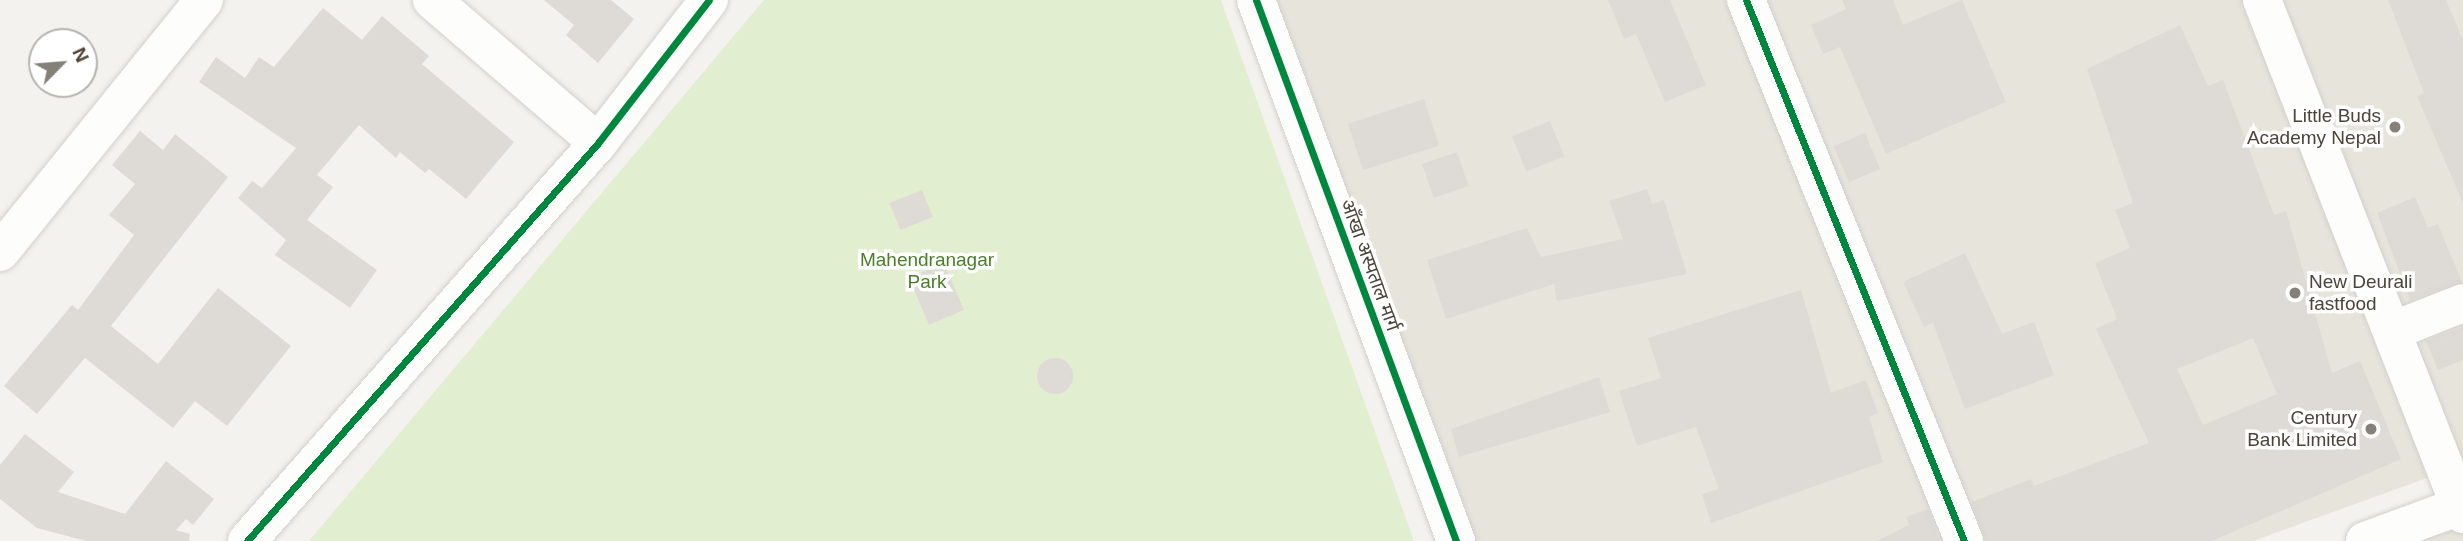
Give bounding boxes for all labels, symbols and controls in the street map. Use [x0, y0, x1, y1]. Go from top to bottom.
north arrow [28, 28, 98, 98]
text: N [68, 44, 93, 65]
place label: Little Buds Academy Nepal [2247, 105, 2381, 149]
marker: Little Buds Academy Nepal [2387, 119, 2403, 135]
street label: आँखा अस्पताल मार्ग [1336, 196, 1404, 334]
park label: Mahendranagar Park [860, 249, 994, 293]
place label: New Deurali fastfood [2309, 271, 2412, 315]
marker: New Deurali fastfood [2287, 285, 2303, 301]
place label: Century Bank Limited [2247, 407, 2357, 451]
marker: Century Bank Limited [2363, 421, 2379, 437]

